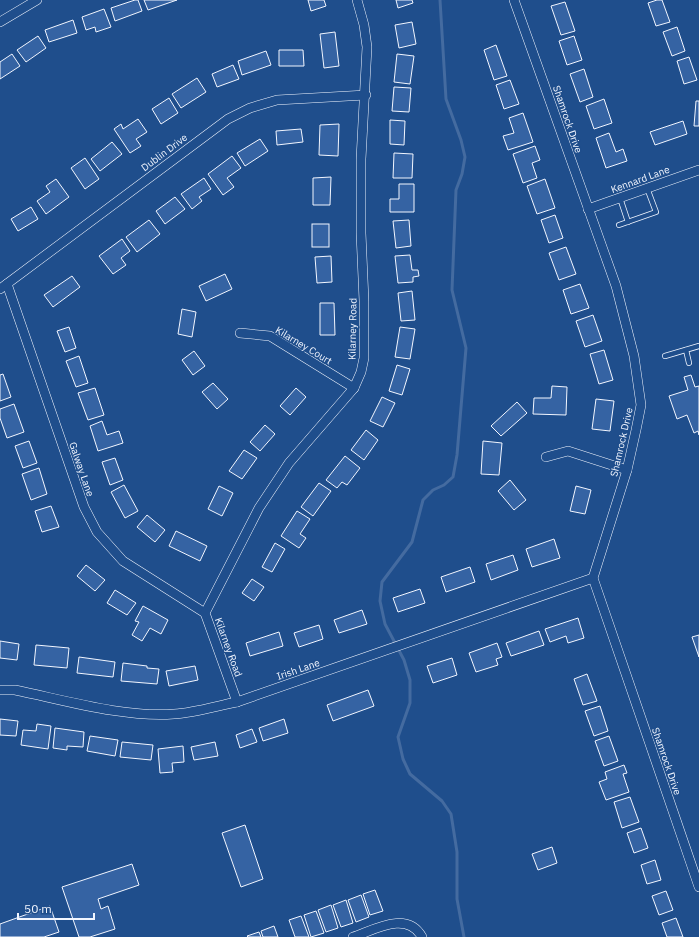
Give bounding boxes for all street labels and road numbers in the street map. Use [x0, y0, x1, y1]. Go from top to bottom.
street label: Shamrock Drive [550, 84, 585, 155]
street label: Dublin Drive [139, 130, 190, 174]
street label: Kennard Lane [609, 163, 672, 196]
street label: Kilarney Road [345, 298, 360, 360]
street label: Kilarney Court [273, 323, 335, 368]
street label: Shamrock Drive [607, 406, 636, 478]
street label: Galway Lane [66, 440, 97, 499]
street label: Kilarney Road [212, 616, 245, 679]
street label: Irish Lane [275, 656, 322, 683]
street label: Shamrock Drive [649, 726, 684, 797]

